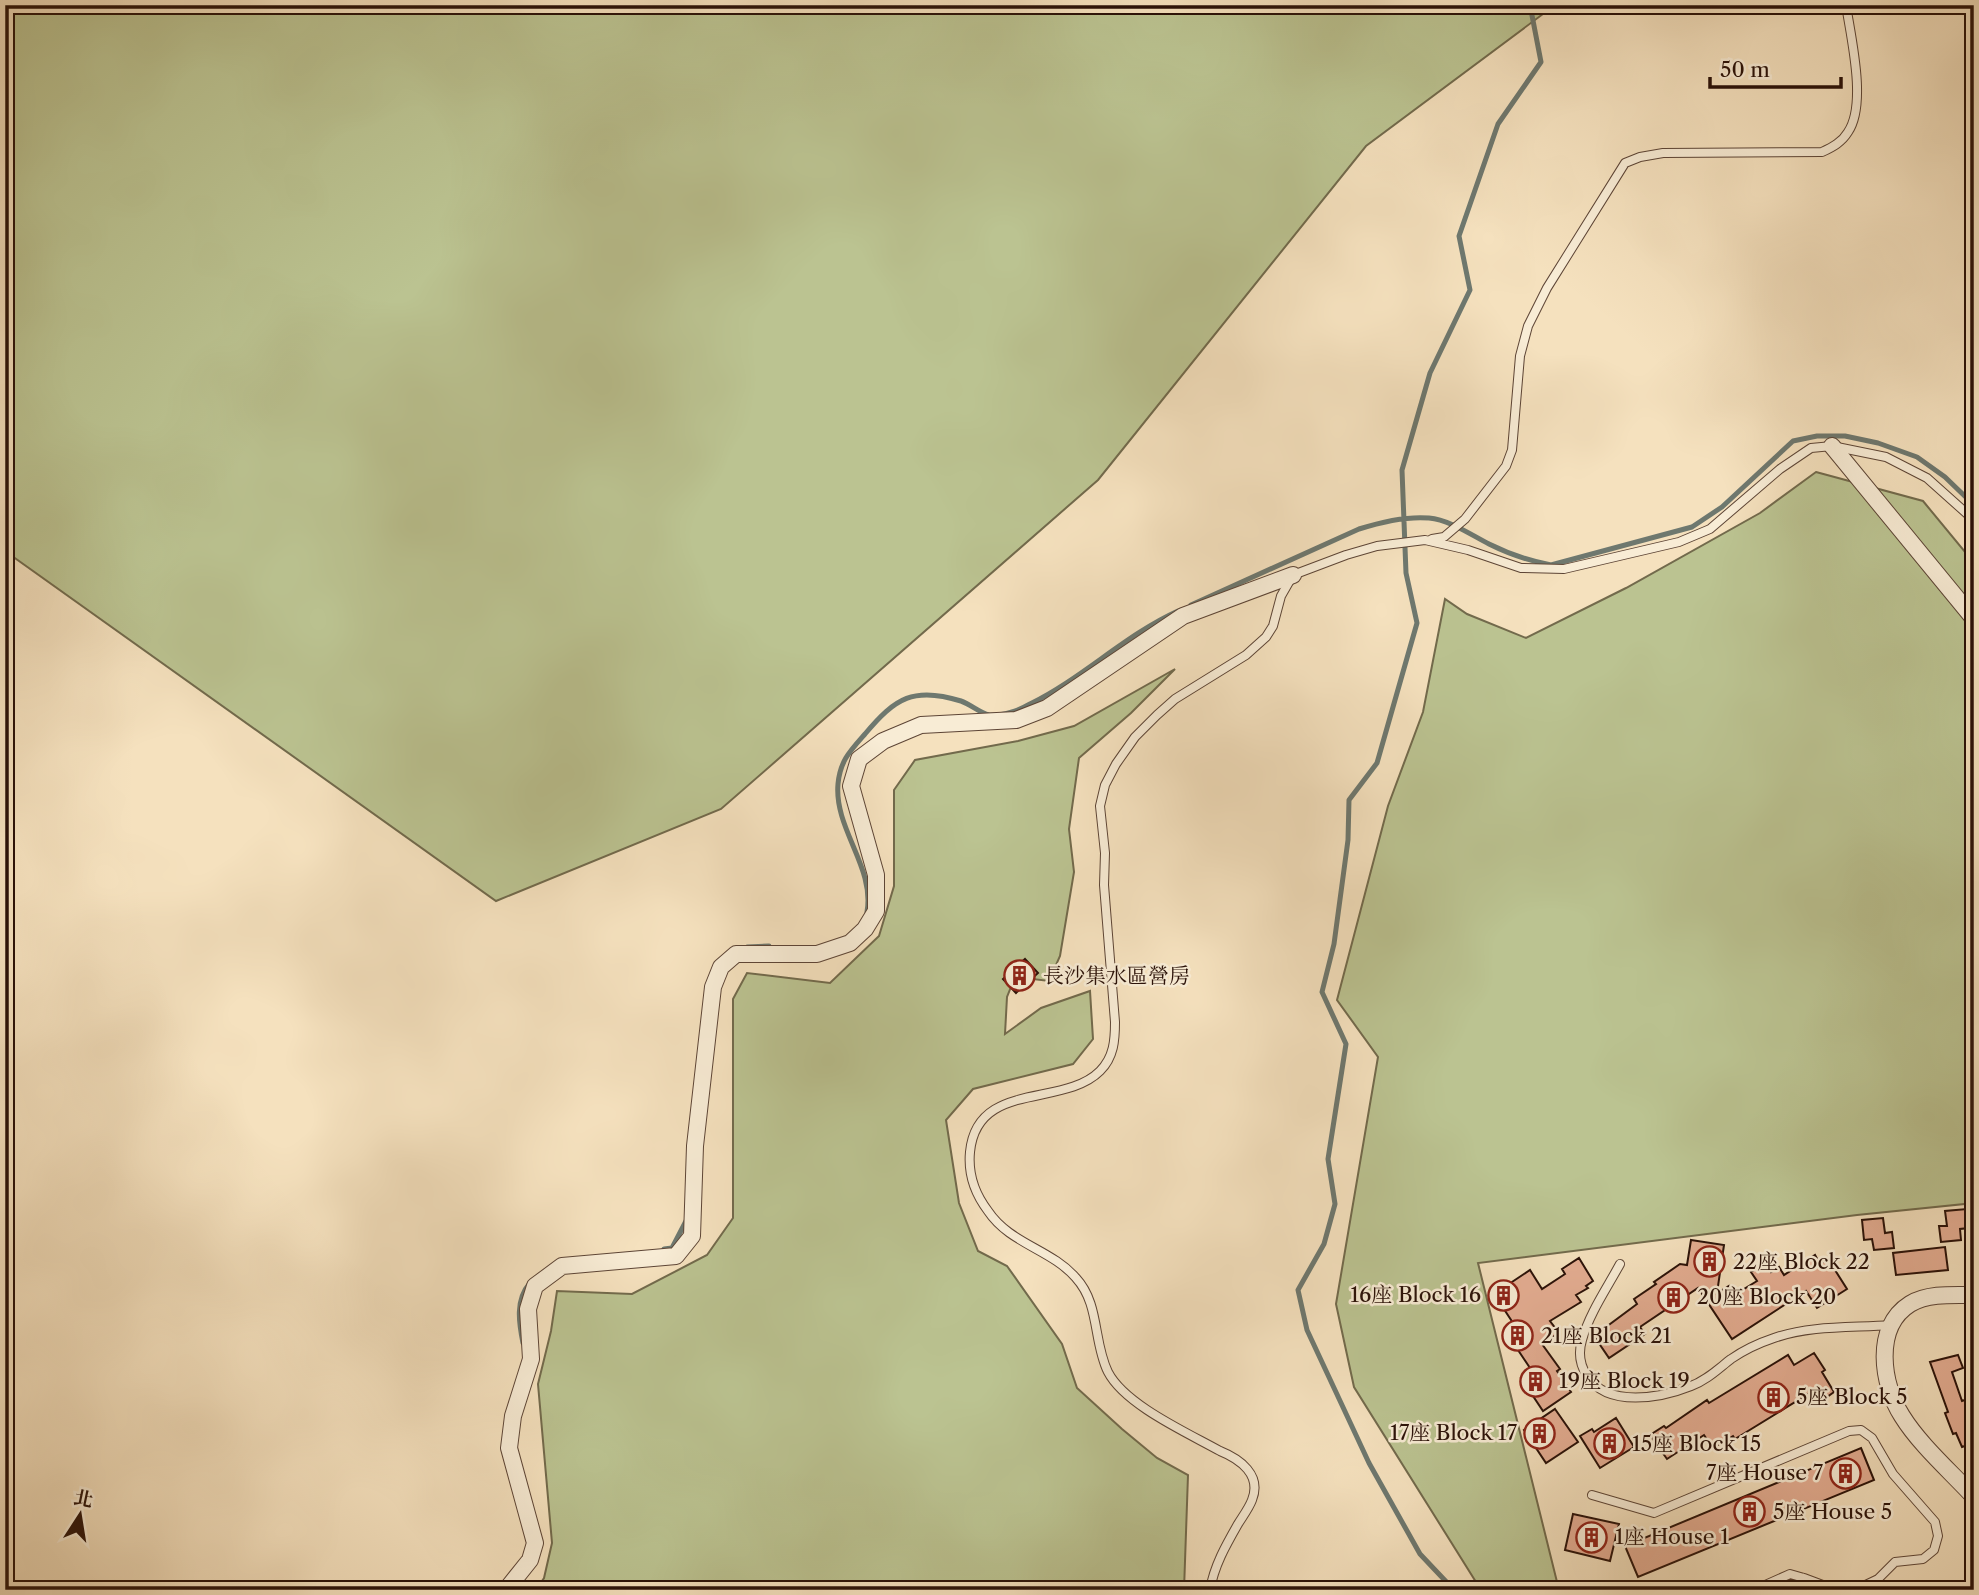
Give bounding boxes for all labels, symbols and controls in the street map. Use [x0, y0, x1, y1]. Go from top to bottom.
scale bar [1710, 46, 1841, 90]
text: 50 m [1720, 57, 1770, 82]
building icon: 長沙集水區營房 [1003, 959, 1037, 993]
place label: 長沙集水區營房 [1043, 963, 1190, 988]
building icon: 22座 Block 22 [1693, 1245, 1727, 1279]
place label: 22座 Block 22 [1733, 1249, 1870, 1274]
building icon: 16座 Block 16 [1487, 1278, 1521, 1312]
building icon: 20座 Block 20 [1657, 1280, 1691, 1314]
place label: 16座 Block 16 [1350, 1282, 1481, 1307]
place label: 20座 Block 20 [1697, 1284, 1836, 1309]
building icon: 21座 Block 21 [1501, 1319, 1535, 1353]
place label: 21座 Block 21 [1541, 1323, 1672, 1348]
building icon: 19座 Block 19 [1519, 1364, 1553, 1398]
place label: 19座 Block 19 [1559, 1368, 1690, 1393]
building icon: 5座 Block 5 [1756, 1380, 1790, 1414]
place label: 5座 Block 5 [1796, 1384, 1907, 1409]
building icon: 17座 Block 17 [1523, 1416, 1557, 1450]
place label: 17座 Block 17 [1390, 1420, 1518, 1445]
building icon: 15座 Block 15 [1592, 1427, 1626, 1461]
place label: 15座 Block 15 [1632, 1431, 1761, 1456]
building icon: 7座 House 7 [1829, 1456, 1863, 1490]
place label: 7座 House 7 [1706, 1460, 1824, 1485]
north arrow [46, 1480, 116, 1550]
text: 北 [72, 1486, 95, 1512]
building icon: 5座 House 5 [1733, 1495, 1767, 1529]
place label: 5座 House 5 [1773, 1499, 1892, 1524]
building icon: 1座 House 1 [1575, 1520, 1609, 1554]
place label: 1座 House 1 [1615, 1524, 1729, 1549]

